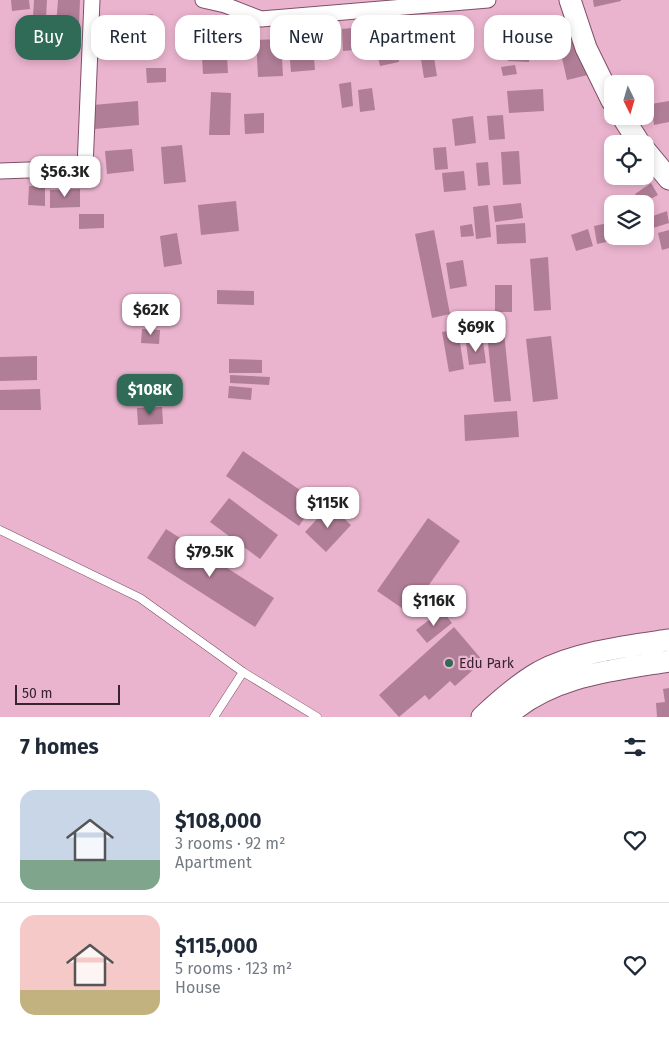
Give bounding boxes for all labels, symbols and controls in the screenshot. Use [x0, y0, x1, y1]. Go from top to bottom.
chip: Buy [15, 15, 81, 60]
chip: Rent [91, 15, 165, 60]
chip: Filters [175, 15, 260, 60]
chip: New [270, 15, 341, 60]
chip: Apartment [351, 15, 474, 60]
chip: House [484, 15, 571, 60]
north arrow [604, 75, 654, 125]
map controls [604, 75, 654, 245]
button: locate [604, 135, 654, 185]
pin: $56.3K [24, 156, 106, 198]
text: $56.3K [41, 162, 89, 181]
button: layers [604, 195, 654, 245]
pin: $62K [121, 294, 181, 336]
text: $62K [133, 300, 169, 319]
pin: $69K [446, 310, 506, 353]
text: $69K [458, 317, 494, 336]
pin: $108K [115, 374, 185, 416]
text: $108K [128, 380, 172, 399]
pin: $115K [293, 486, 363, 529]
text: $115K [307, 493, 349, 512]
pin: $79.5K [169, 536, 251, 578]
text: $79.5K [186, 542, 234, 561]
pin: $116K [399, 584, 469, 627]
text: $116K [413, 591, 455, 610]
place label: Edu Park [459, 655, 515, 672]
marker: Edu Park [443, 657, 455, 669]
scale bar [15, 682, 120, 705]
text: 50 m [22, 685, 53, 702]
icon: filters [621, 733, 649, 761]
text: 7 homes [20, 734, 99, 760]
text: $108,000 [175, 808, 262, 834]
icon: home [60, 810, 120, 870]
icon: heart [621, 826, 649, 854]
text: 3 rooms · 92 m² [175, 834, 285, 853]
text: Apartment [175, 853, 252, 872]
text: $115,000 [175, 933, 258, 959]
icon: home [60, 935, 120, 995]
icon: heart [621, 951, 649, 979]
text: 5 rooms · 123 m² [175, 959, 292, 978]
text: House [175, 978, 221, 997]

